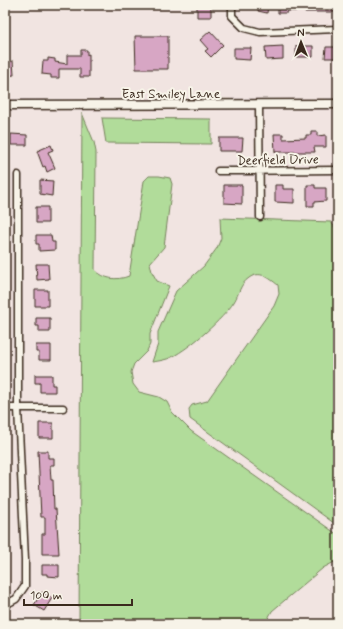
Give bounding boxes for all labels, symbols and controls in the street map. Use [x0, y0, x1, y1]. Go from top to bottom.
north arrow [281, 22, 321, 62]
text: N [297, 26, 305, 40]
street label: East Smiley Lane [122, 86, 220, 103]
street label: Deerfield Drive [237, 151, 319, 170]
scale bar [24, 581, 132, 607]
text: 100 m [30, 588, 62, 604]

